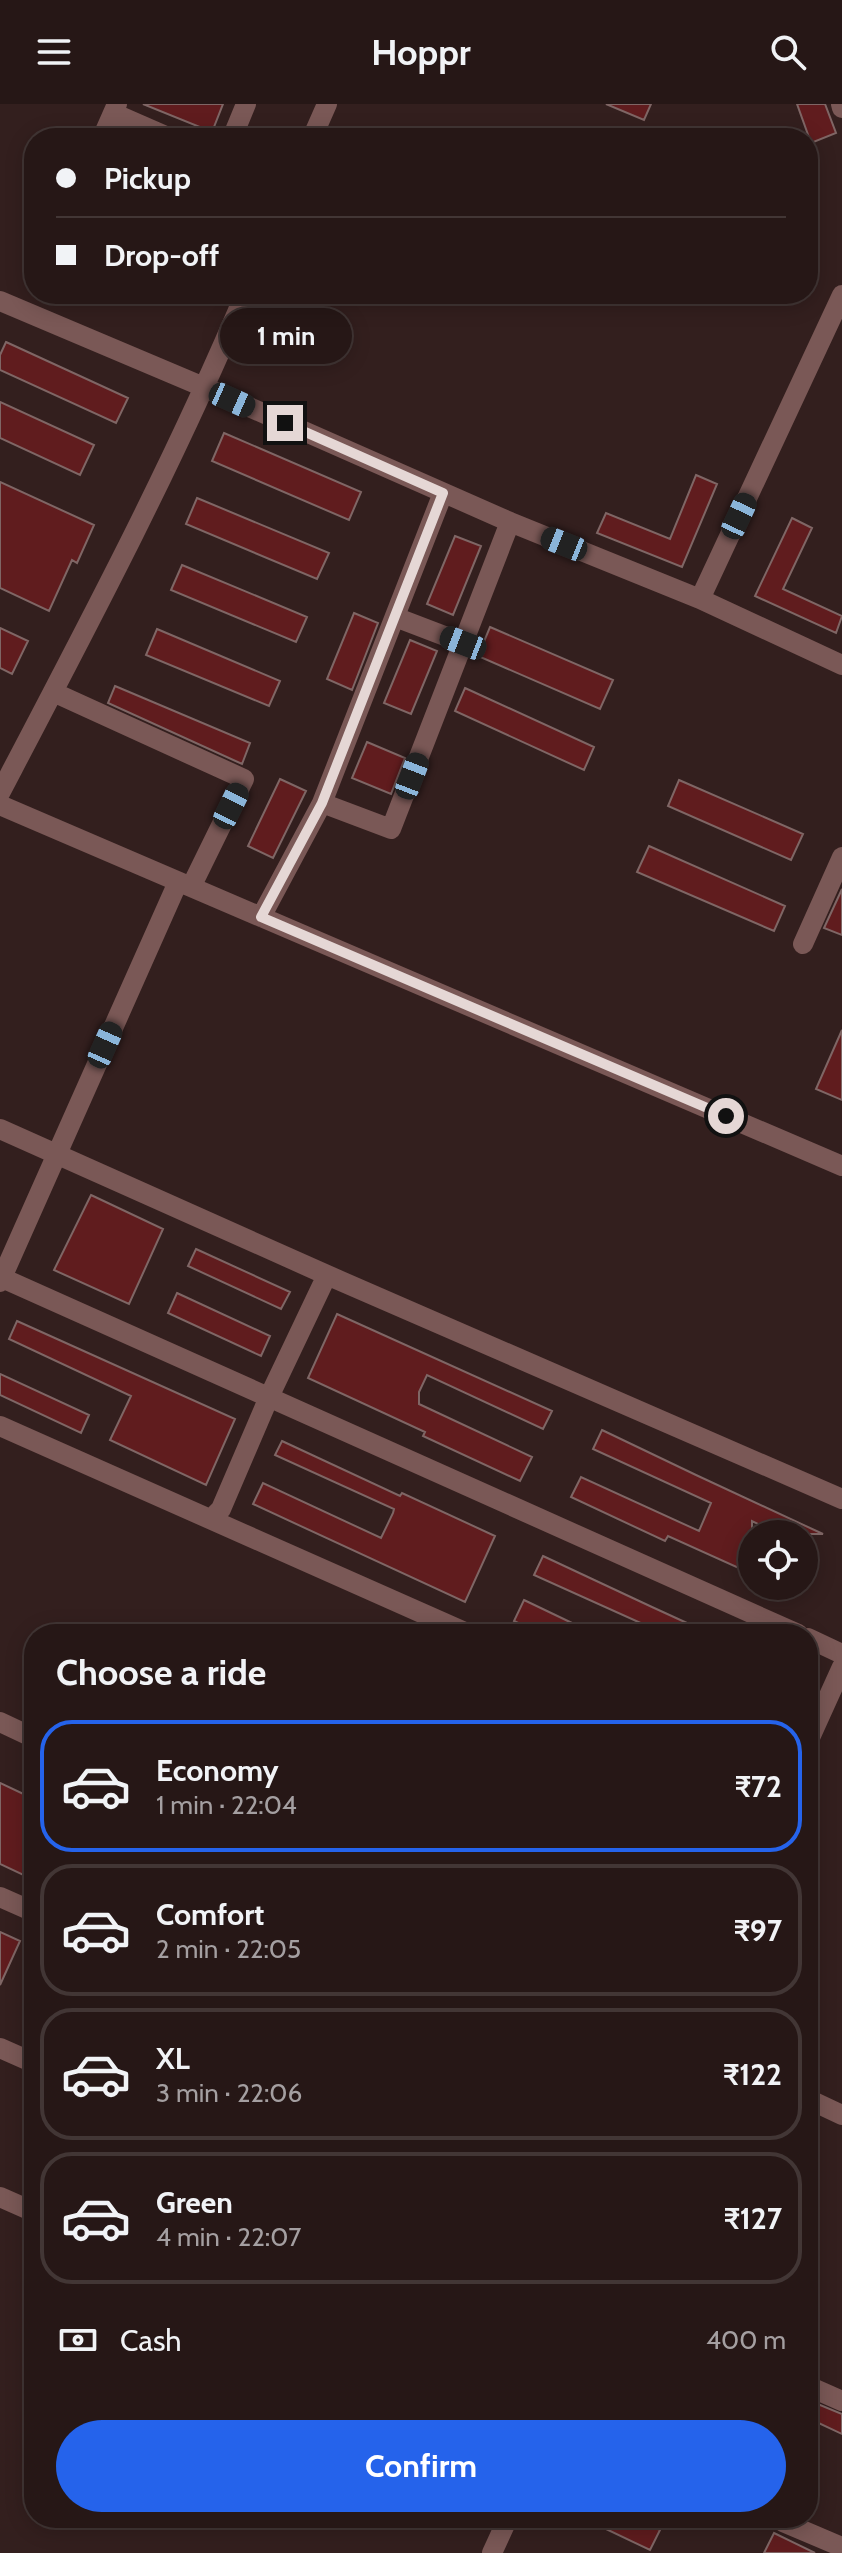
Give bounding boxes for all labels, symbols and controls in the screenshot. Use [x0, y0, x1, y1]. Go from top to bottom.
icon: menu [32, 30, 76, 74]
text: Hoppr [371, 30, 471, 74]
icon: search [766, 30, 810, 74]
text: Pickup [104, 160, 191, 197]
text: Drop-off [104, 237, 219, 274]
callout: 1 min [219, 307, 351, 363]
text: 1 min [257, 320, 315, 352]
car [205, 379, 259, 421]
route end [267, 405, 303, 441]
car [718, 489, 760, 543]
car [537, 524, 591, 564]
car [436, 623, 490, 663]
car [392, 749, 432, 803]
car [210, 779, 252, 833]
car [84, 1018, 126, 1072]
route start [708, 1098, 744, 1134]
map controls [738, 1520, 818, 1600]
button: locate [738, 1520, 818, 1600]
text: Choose a ride [56, 1650, 266, 1694]
icon: car [60, 1750, 132, 1822]
text: Economy [156, 1752, 279, 1789]
text: ₹72 [734, 1768, 782, 1805]
text: 1 min · 22:04 [156, 1789, 297, 1821]
icon: car [60, 1894, 132, 1966]
text: Comfort [156, 1896, 264, 1933]
text: ₹97 [733, 1912, 782, 1949]
text: 2 min · 22:05 [156, 1933, 301, 1965]
icon: car [60, 2038, 132, 2110]
text: XL [156, 2040, 190, 2077]
text: ₹122 [723, 2056, 782, 2093]
text: 3 min · 22:06 [156, 2077, 302, 2109]
icon: car [60, 2182, 132, 2254]
text: Green [156, 2184, 233, 2221]
text: ₹127 [723, 2200, 782, 2237]
text: 4 min · 22:07 [156, 2221, 301, 2253]
icon: cash [56, 2318, 100, 2362]
text: Cash [120, 2322, 182, 2359]
text: 400 m [706, 2324, 786, 2356]
button: Confirm [56, 2420, 786, 2512]

